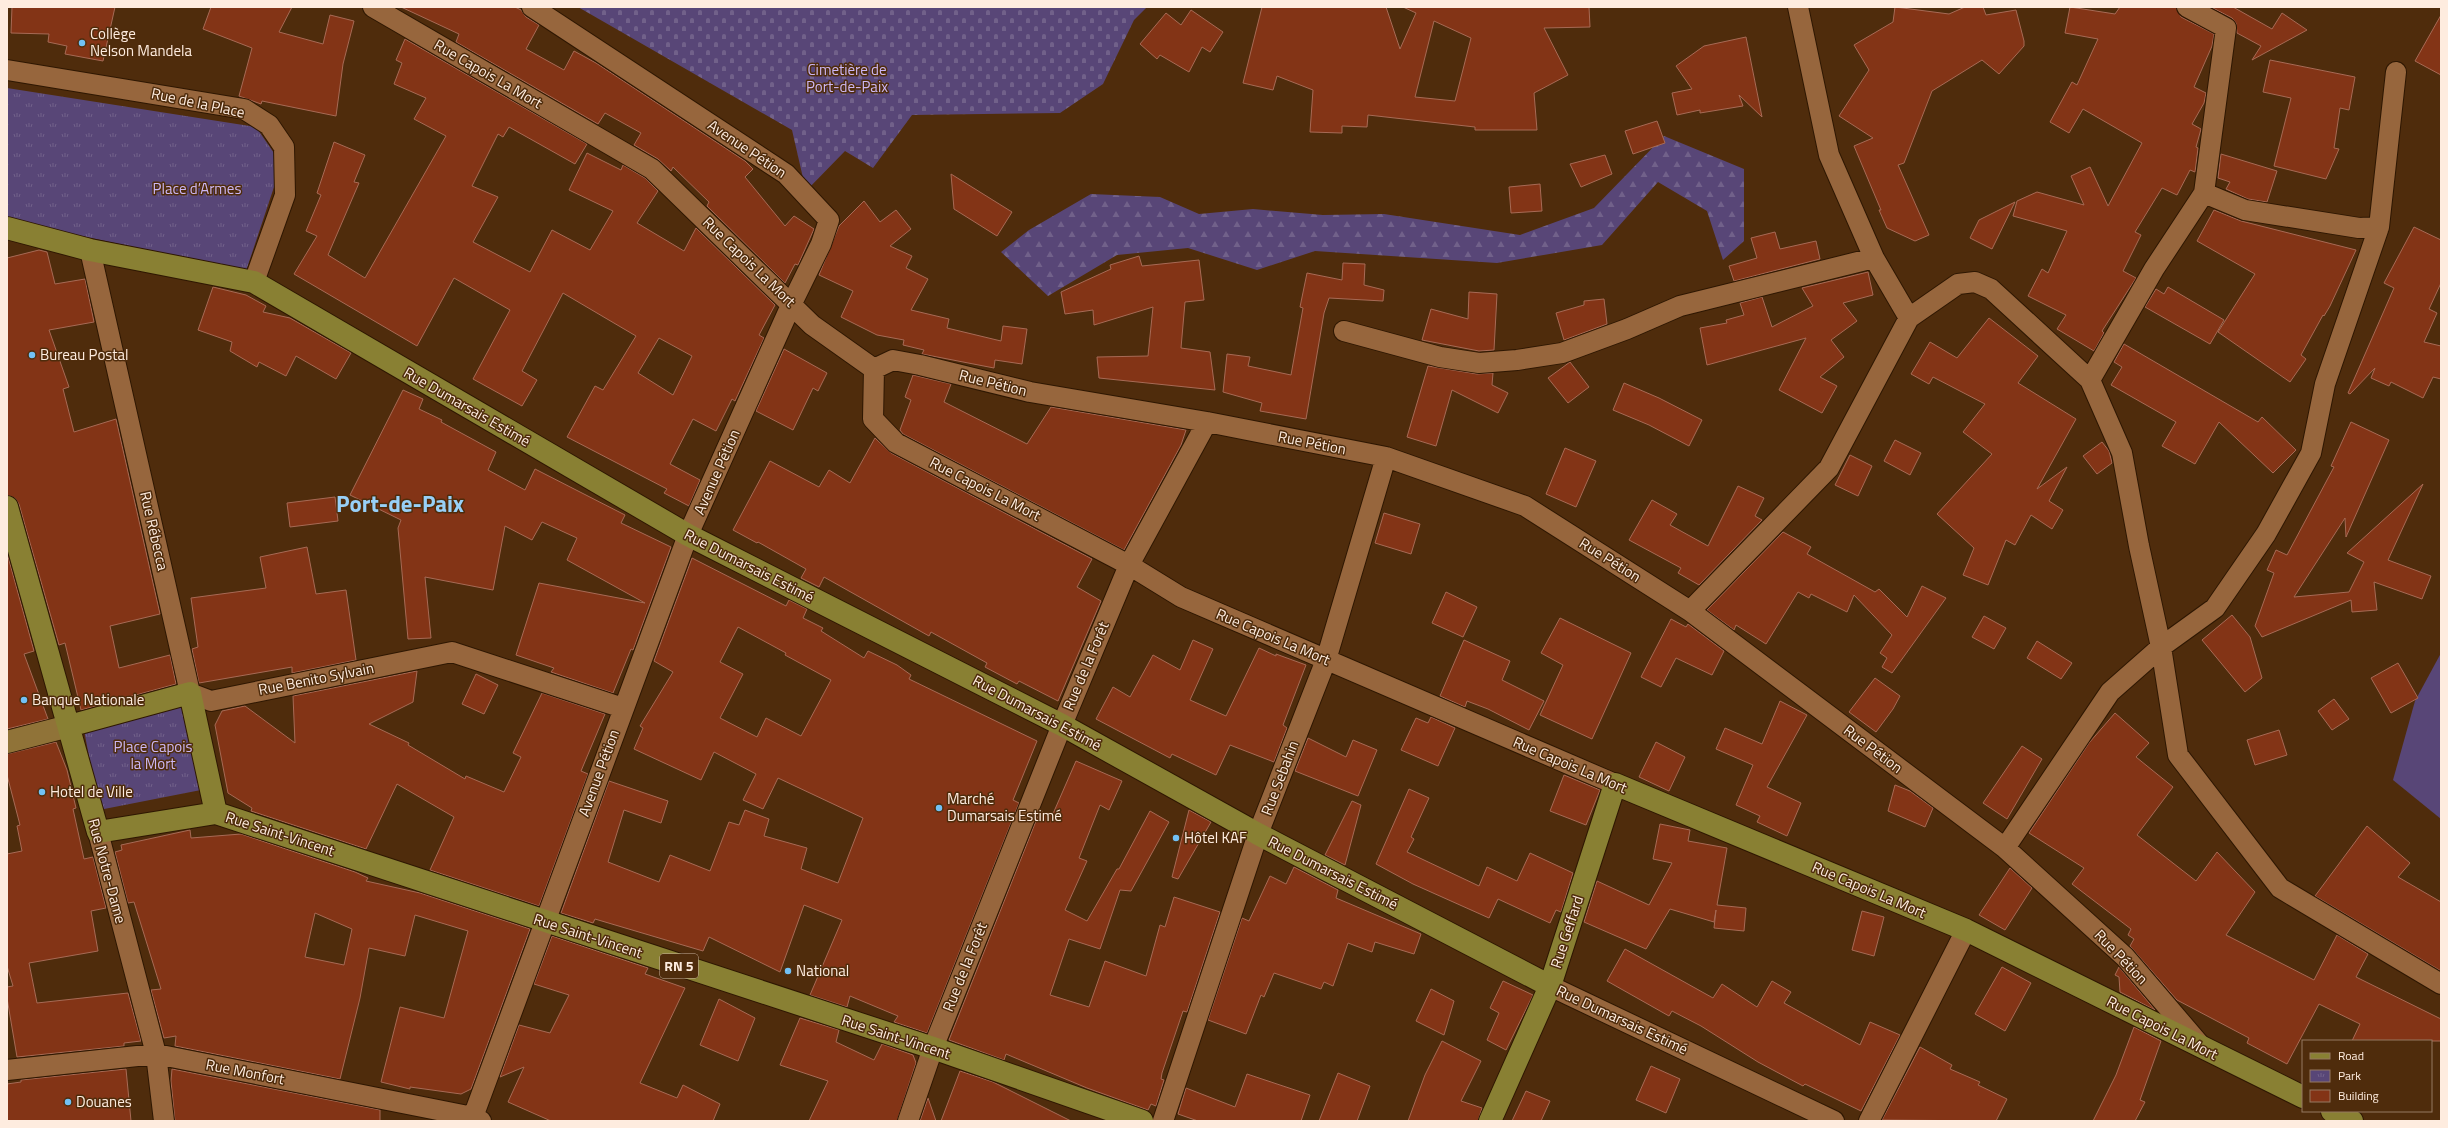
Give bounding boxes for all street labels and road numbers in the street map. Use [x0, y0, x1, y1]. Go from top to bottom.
street label: Rue Capois La Mort [430, 33, 547, 114]
street label: Rue de la Place [149, 81, 247, 124]
street label: Avenue Pétion [703, 114, 791, 184]
street label: Rue Capois La Mort [697, 211, 802, 313]
street label: Rue Dumarsais Estimé [400, 361, 535, 452]
street label: Rue Pétion [957, 363, 1029, 402]
street label: Avenue Pétion [688, 425, 746, 518]
street label: Rue Pétion [1276, 425, 1348, 460]
street label: Rue Capois La Mort [926, 451, 1045, 527]
street label: Rue Rébecca [134, 489, 175, 573]
street label: Rue Dumarsais Estimé [680, 523, 818, 608]
street label: Rue Pétion [1575, 532, 1646, 588]
street label: Rue Capois La Mort [1213, 602, 1335, 671]
street label: Rue de la Forêt [1056, 617, 1115, 714]
street label: Rue Benito Sylvain [256, 656, 376, 701]
street label: Rue Dumarsais Estimé [969, 669, 1106, 756]
street label: Rue Pétion [1839, 719, 1908, 779]
street label: Avenue Pétion [572, 726, 625, 820]
street label: Rue Capois La Mort [1510, 730, 1632, 799]
street label: Rue Sebahin [1255, 737, 1304, 819]
street label: Rue Saint-Vincent [223, 805, 338, 862]
street label: Rue Notre-Dame [82, 816, 133, 926]
street label: Rue Dumarsais Estimé [1264, 830, 1402, 915]
street label: Rue Capois La Mort [1809, 855, 1931, 924]
street label: Rue Geffard [1544, 893, 1589, 971]
street label: Rue Saint-Vincent [531, 907, 646, 964]
street label: Rue de la Forêt [936, 918, 993, 1015]
street label: Rue Pétion [2089, 924, 2154, 989]
road number: RN 5 [660, 954, 698, 978]
street label: Rue Dumarsais Estimé [1553, 979, 1692, 1060]
street label: Rue Capois La Mort [2103, 990, 2222, 1066]
street label: Rue Saint-Vincent [839, 1008, 954, 1065]
street label: Rue Monfort [204, 1053, 287, 1091]

